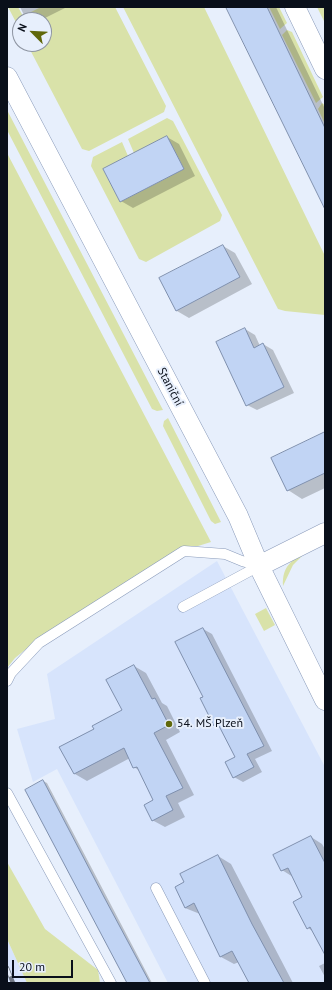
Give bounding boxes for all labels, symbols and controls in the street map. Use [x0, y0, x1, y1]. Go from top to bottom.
north arrow [12, 12, 52, 52]
text: N [14, 21, 30, 34]
street label: Staniční [154, 365, 186, 409]
place label: 54. MŠ Plzeň [177, 717, 243, 731]
marker: 54. MŠ Plzeň [164, 719, 174, 729]
scale bar [14, 952, 75, 978]
text: 20 m [19, 959, 45, 974]

